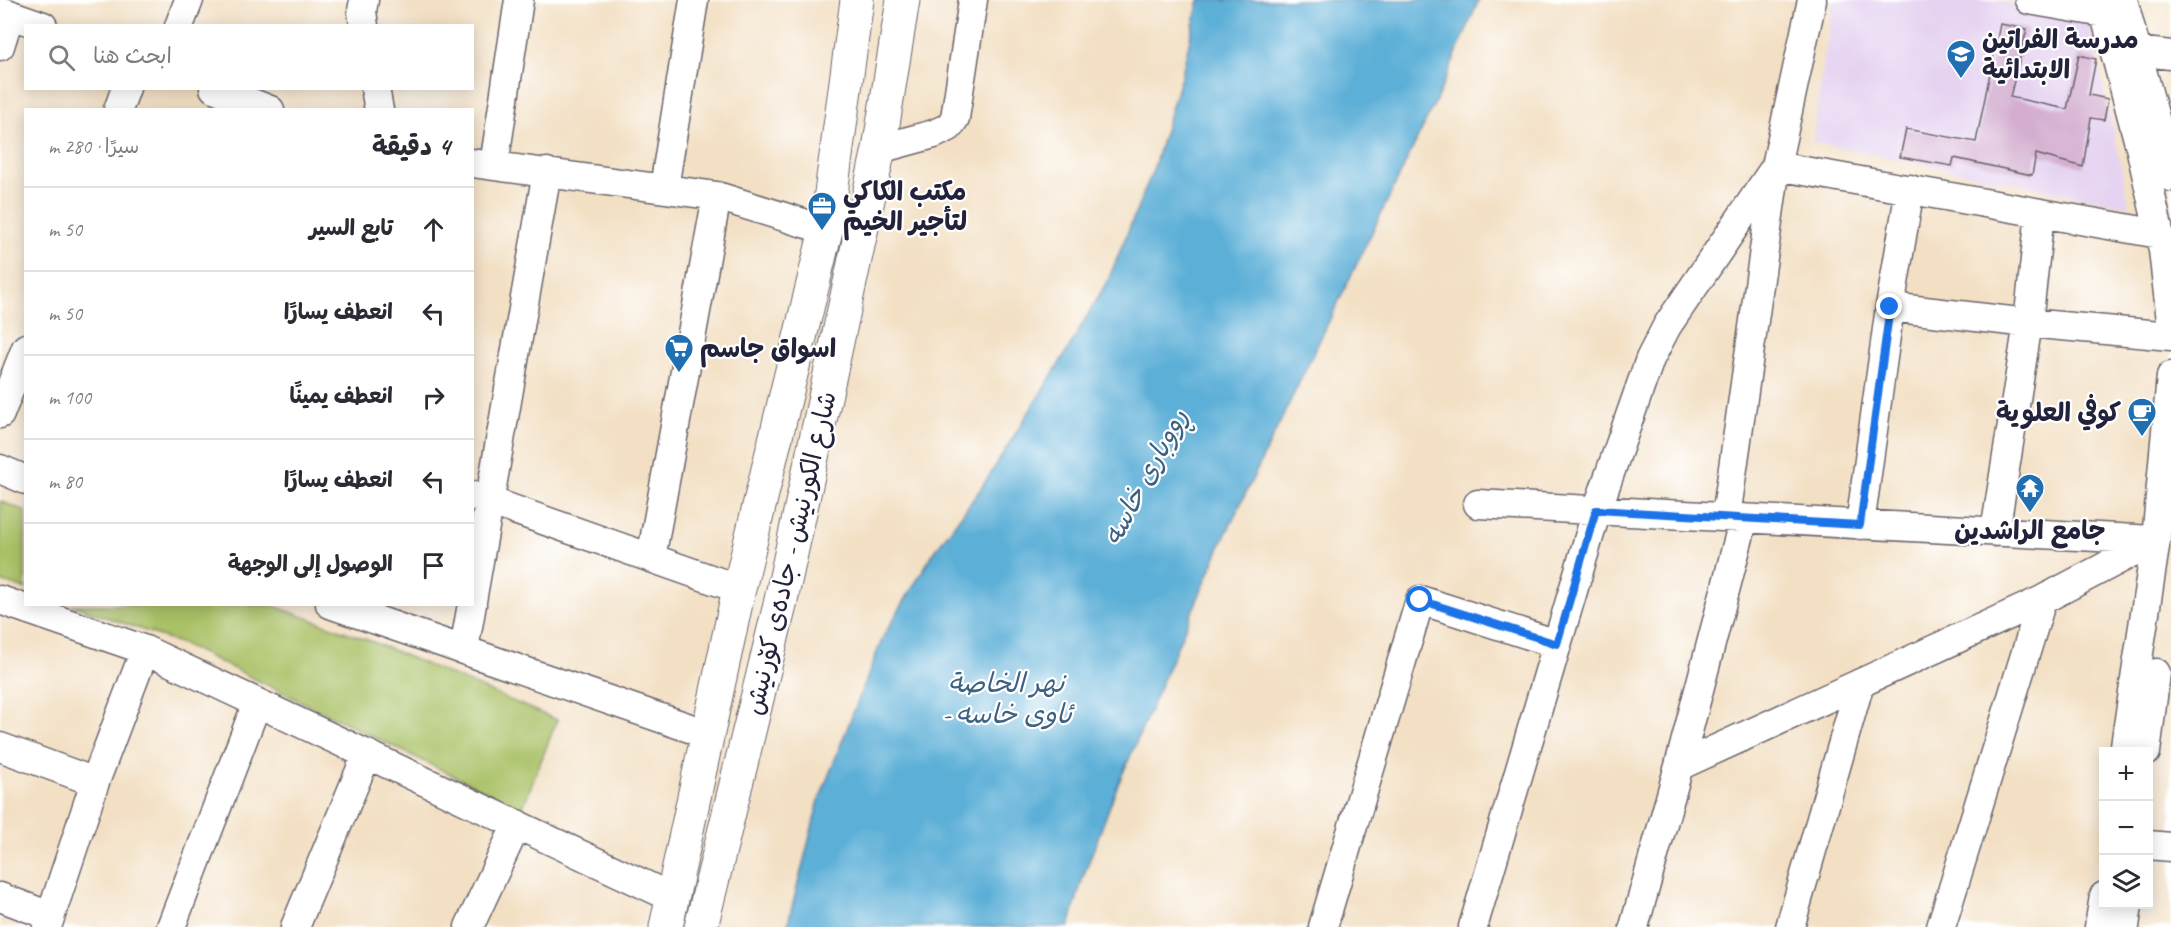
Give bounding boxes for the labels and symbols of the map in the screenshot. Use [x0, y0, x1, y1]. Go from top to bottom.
place label: مدرسة الفراتين الابتدائية [1982, 23, 2139, 86]
school or university icon: مدرسة الفراتين الابتدائية [1945, 38, 1977, 80]
place label: مكتب الكاكي لتأجير الخيم [843, 175, 967, 241]
office icon: مكتب الكاكي لتأجير الخيم [806, 190, 838, 232]
route end [1876, 293, 1902, 319]
supermarket icon: اسواق جاسم [663, 332, 695, 374]
place label: اسواق جاسم [700, 332, 836, 368]
street label: شارع الكورنيش - جادەی کۆرنیش [737, 388, 845, 718]
place label: كوفي العلوية [1996, 393, 2121, 431]
cafe icon: كوفي العلوية [2126, 396, 2158, 438]
water label: ڕووباری خاسە [1095, 403, 1200, 554]
temple icon: جامع الراشدين [2014, 472, 2046, 514]
place label: جامع الراشدين [1954, 514, 2106, 549]
route start [1406, 586, 1432, 612]
water label: نهر الخاصة - ئاوی خاسە [940, 666, 1076, 731]

